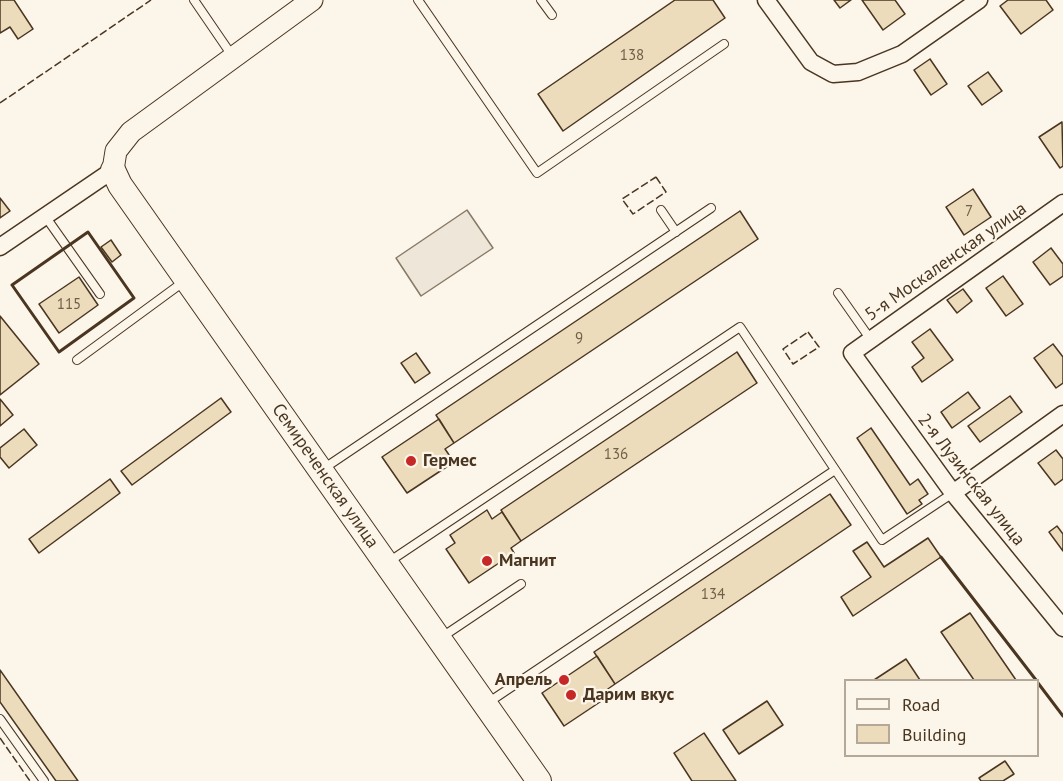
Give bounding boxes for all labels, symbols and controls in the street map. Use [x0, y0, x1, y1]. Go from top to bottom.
house number: 138 [620, 47, 644, 65]
street label: 5-я Москаленская улица [861, 198, 1031, 326]
house number: 7 [965, 203, 973, 221]
house number: 115 [57, 296, 81, 314]
house number: 9 [575, 330, 583, 348]
street label: Семиреченская улица [267, 400, 383, 552]
street label: 2-я Лузинская улица [913, 410, 1029, 550]
house number: 136 [604, 446, 628, 464]
place label: Гермес [423, 450, 477, 472]
marker: Гермес [404, 454, 418, 468]
place label: Магнит [499, 550, 556, 572]
marker: Магнит [480, 554, 494, 568]
house number: 134 [701, 586, 725, 604]
place label: Апрель [495, 669, 552, 691]
marker: Апрель [557, 673, 571, 687]
legend [844, 679, 1039, 757]
place label: Дарим вкус [583, 684, 674, 706]
marker: Дарим вкус [564, 688, 578, 702]
text: Road [902, 693, 940, 716]
text: Building [902, 723, 966, 746]

